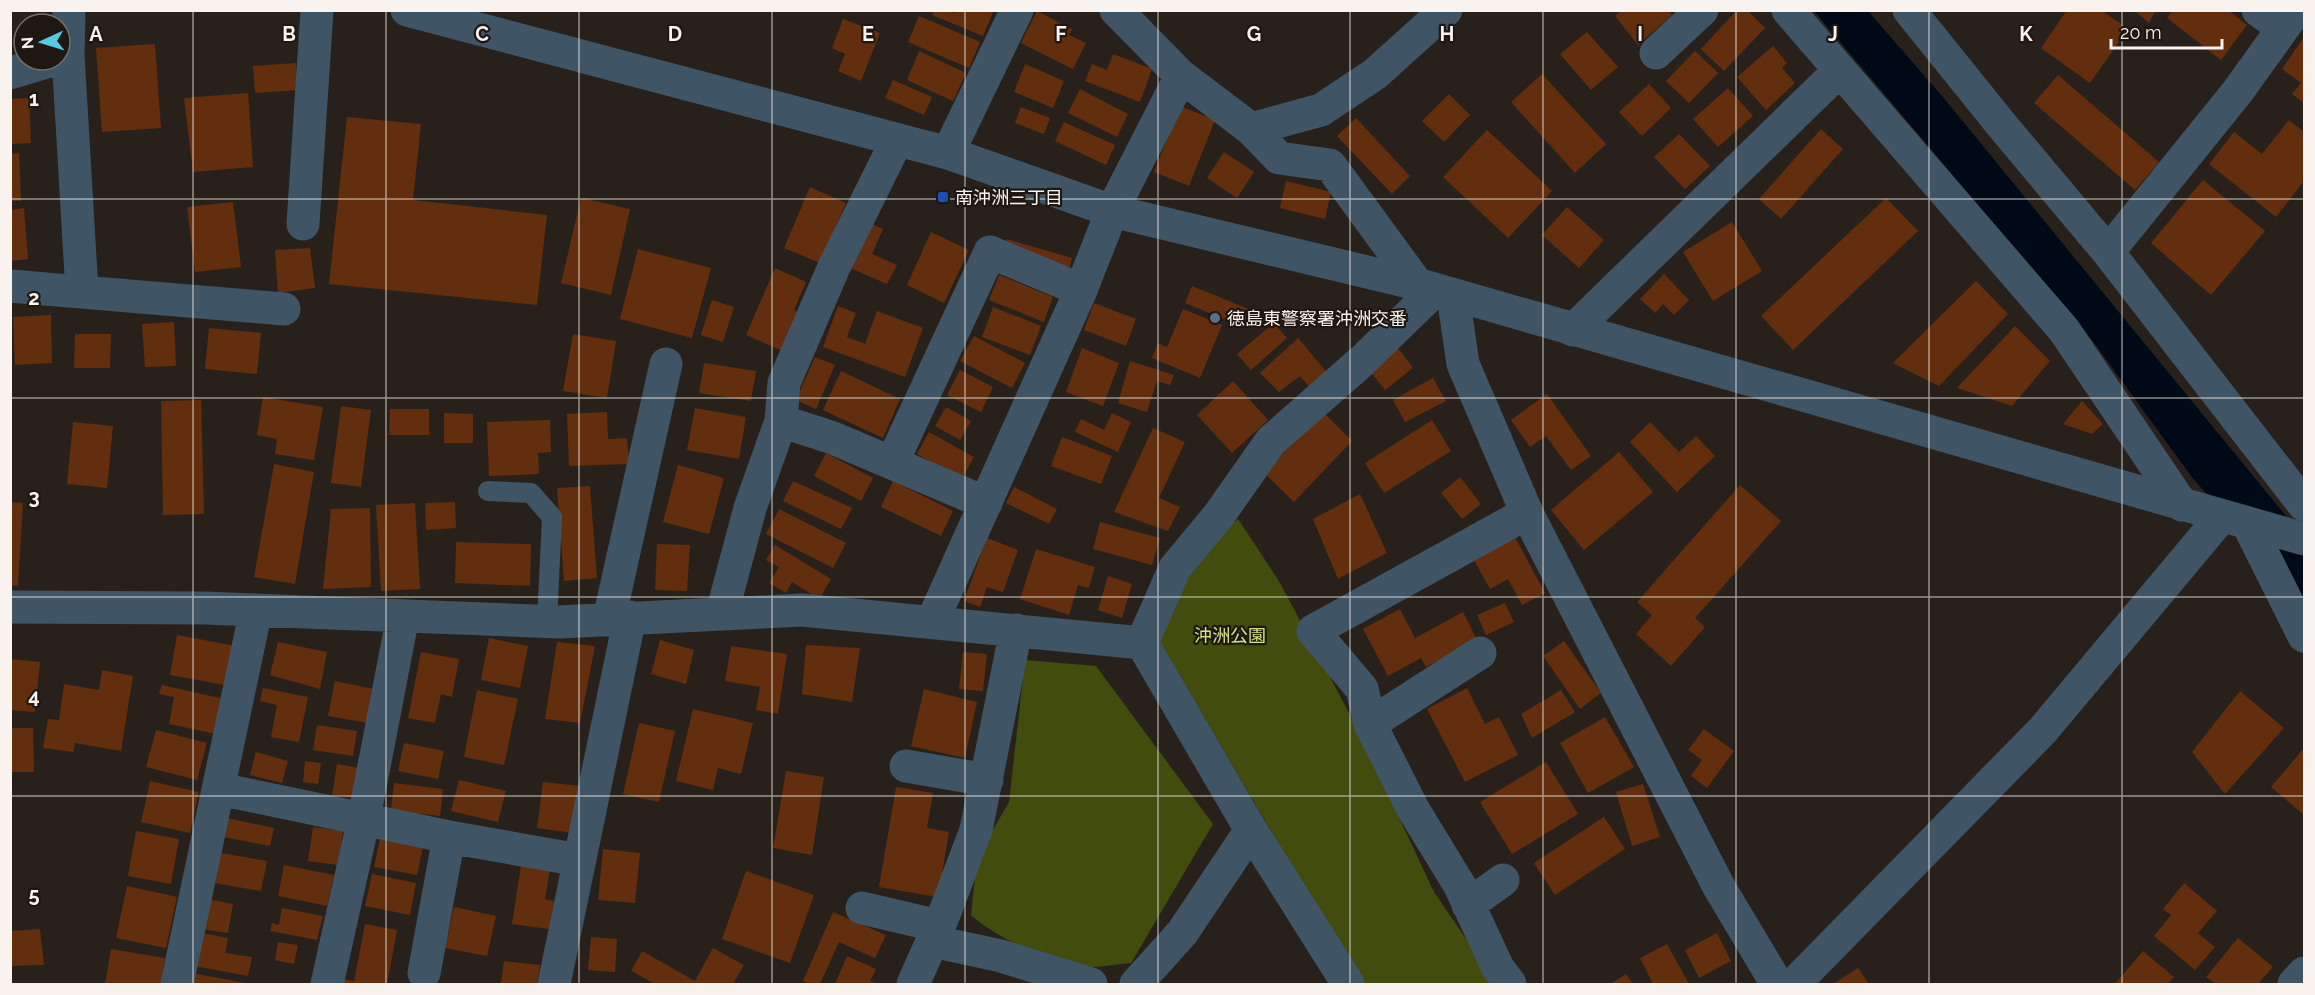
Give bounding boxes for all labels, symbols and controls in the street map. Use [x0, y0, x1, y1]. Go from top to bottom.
north arrow [12, 12, 72, 72]
scale bar [2111, 12, 2222, 50]
text: A [89, 22, 103, 46]
text: B [282, 22, 296, 46]
text: C [475, 22, 489, 46]
text: D [668, 22, 682, 46]
text: E [862, 22, 874, 46]
text: F [1055, 22, 1067, 46]
text: G [1247, 22, 1261, 46]
text: H [1440, 22, 1454, 46]
text: I [1637, 22, 1643, 46]
text: J [1828, 22, 1838, 46]
text: K [2019, 22, 2033, 46]
text: 20 m [2120, 22, 2162, 43]
text: N [18, 36, 37, 50]
text: 1 [29, 87, 39, 111]
place label: 南沖洲三丁目 [955, 187, 1063, 208]
marker: 南沖洲三丁目 [936, 190, 950, 204]
text: 2 [28, 286, 40, 310]
place label: 徳島東警察署沖洲交番 [1227, 308, 1407, 329]
marker: 徳島東警察署沖洲交番 [1208, 311, 1222, 325]
text: 3 [28, 485, 40, 509]
park label: 沖洲公園 [1194, 625, 1266, 646]
text: 4 [28, 684, 40, 708]
text: 5 [28, 883, 40, 907]

